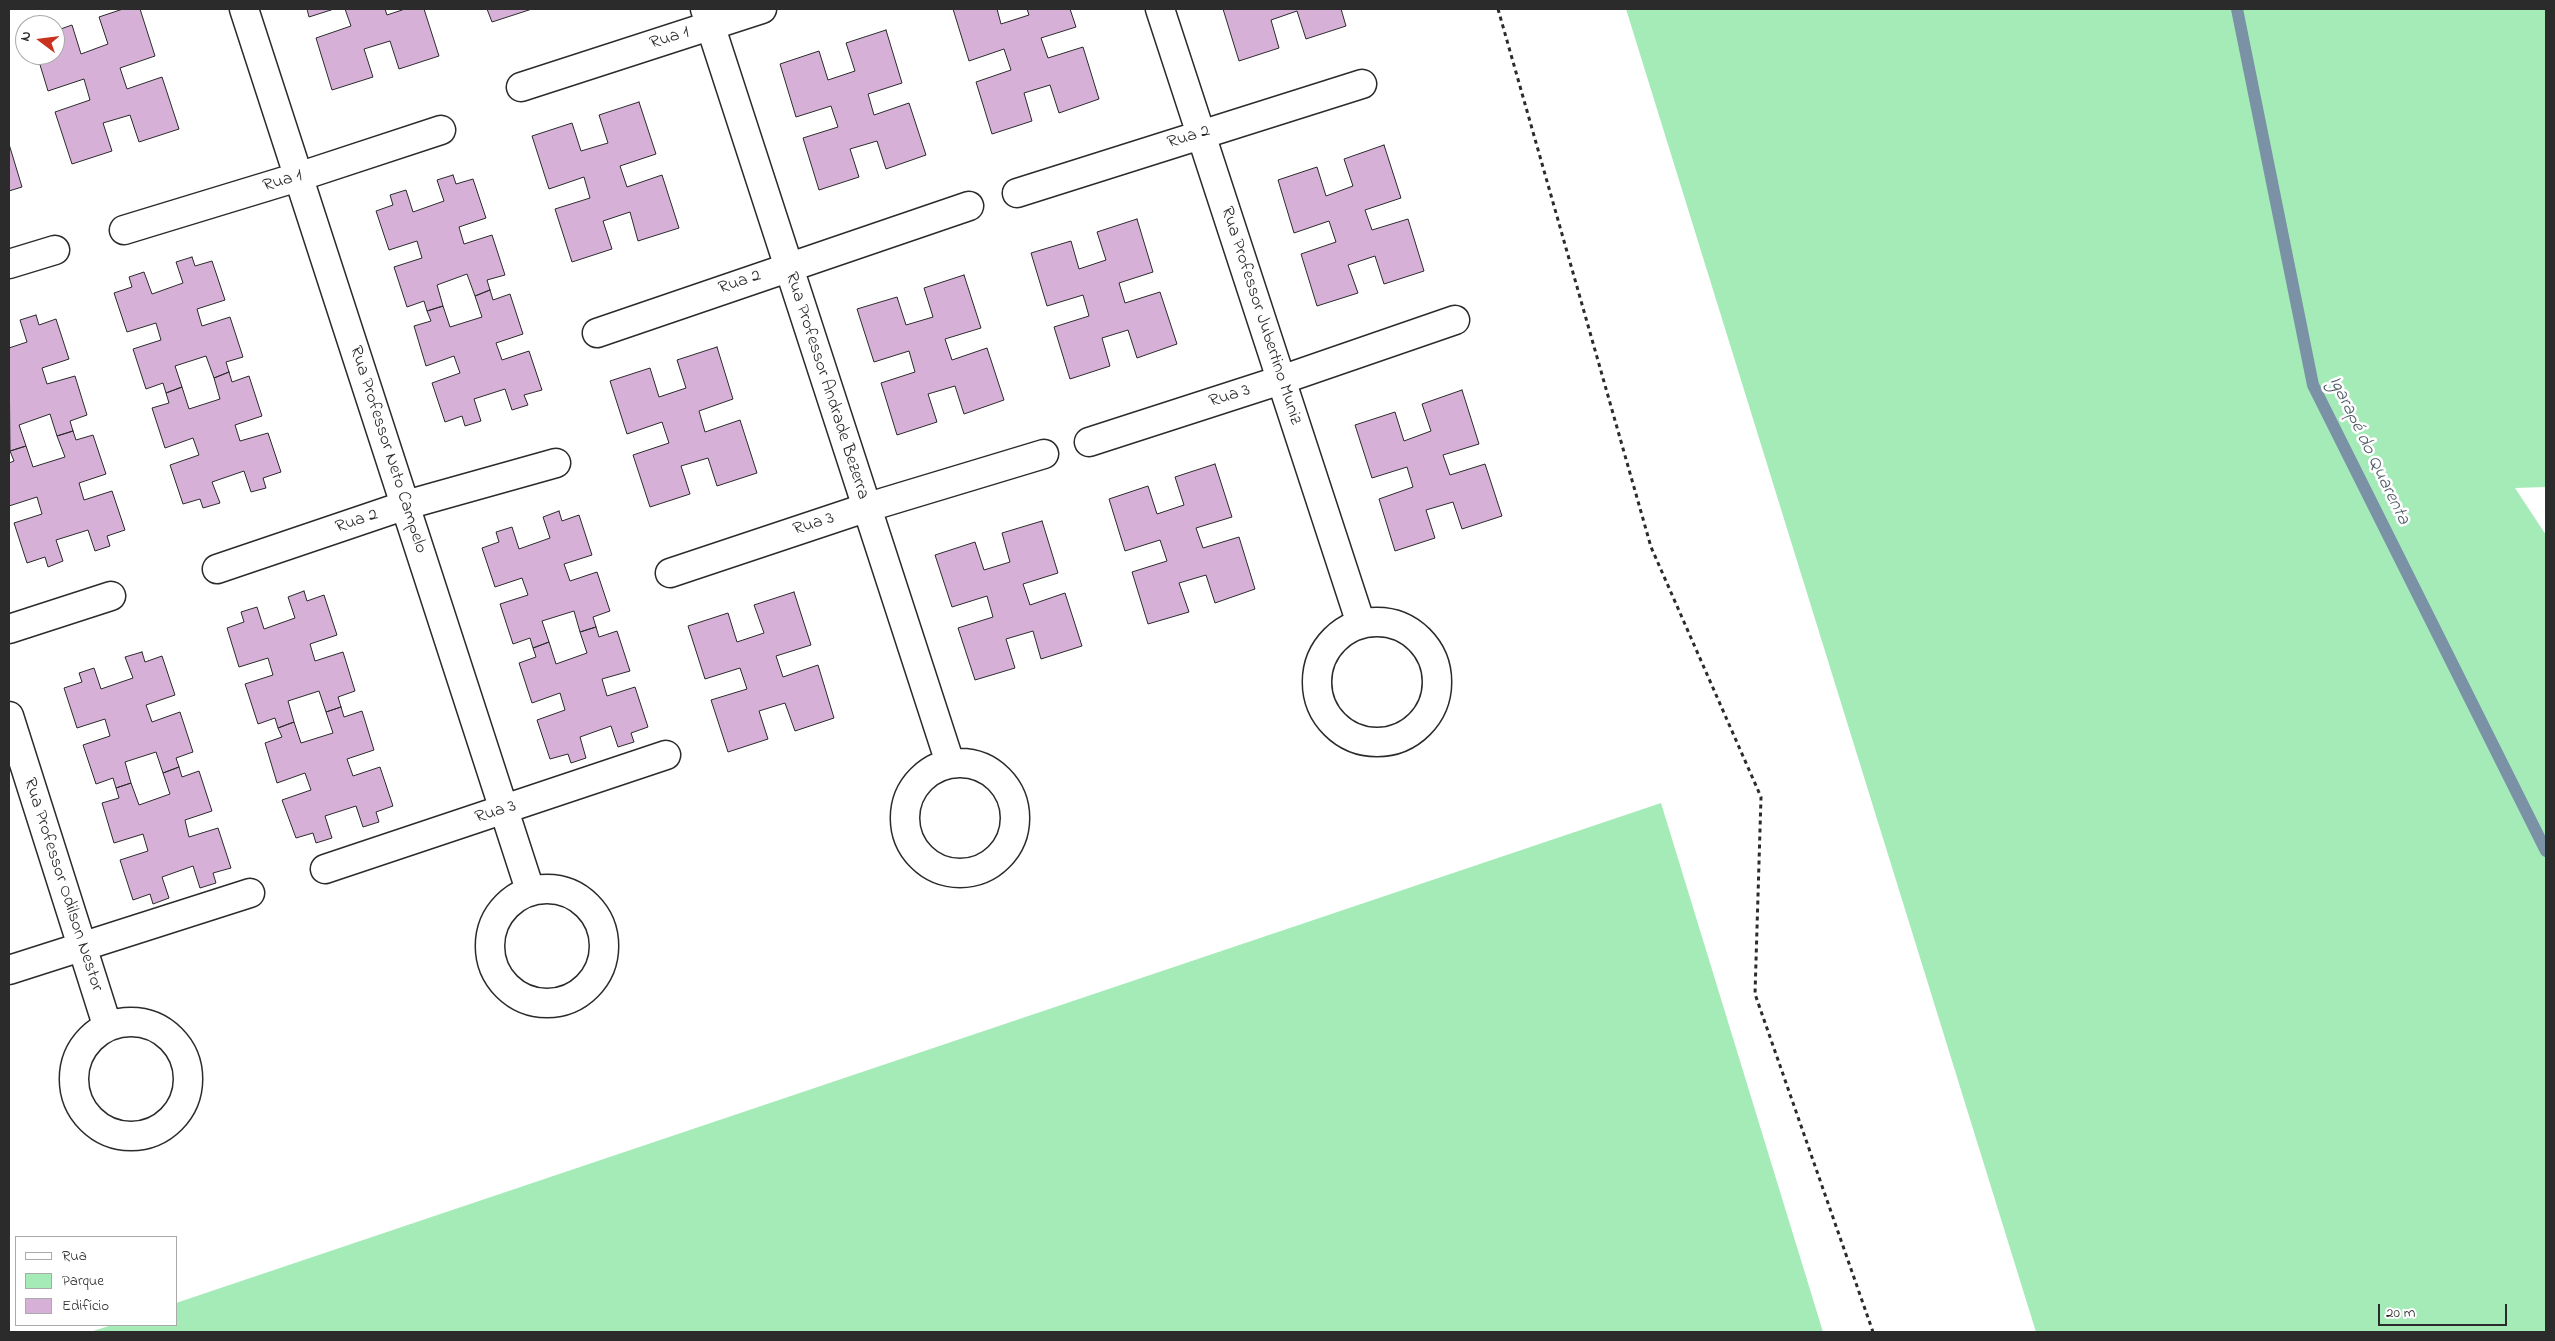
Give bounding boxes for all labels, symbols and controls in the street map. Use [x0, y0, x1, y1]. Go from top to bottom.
north arrow [15, 15, 65, 65]
street label: Rua 1 [648, 23, 692, 55]
text: N [15, 29, 37, 44]
street label: Rua 2 [1165, 121, 1213, 155]
street label: Rua 1 [261, 166, 305, 198]
street label: Rua Professor Jubertino Muniz [1215, 204, 1305, 428]
street label: Rua 2 [716, 266, 764, 300]
street label: Rua Professor Andrade Bezerra [779, 270, 873, 502]
street label: Rua Professor Neto Campelo [343, 344, 431, 556]
water label: Igarapé do Quarenta [2322, 373, 2414, 529]
street label: Rua 3 [1207, 380, 1253, 414]
street label: Rua 2 [333, 505, 381, 539]
street label: Rua 3 [791, 508, 837, 542]
street label: Rua Professor Odilson Nestor [17, 775, 107, 995]
street label: Rua 3 [473, 796, 519, 830]
legend [15, 1236, 178, 1326]
text: Rua [62, 1245, 87, 1267]
text: Parque [62, 1270, 104, 1292]
scale bar [2380, 1294, 2509, 1326]
text: Edifício [62, 1295, 109, 1317]
text: 20 m [2386, 1302, 2415, 1324]

